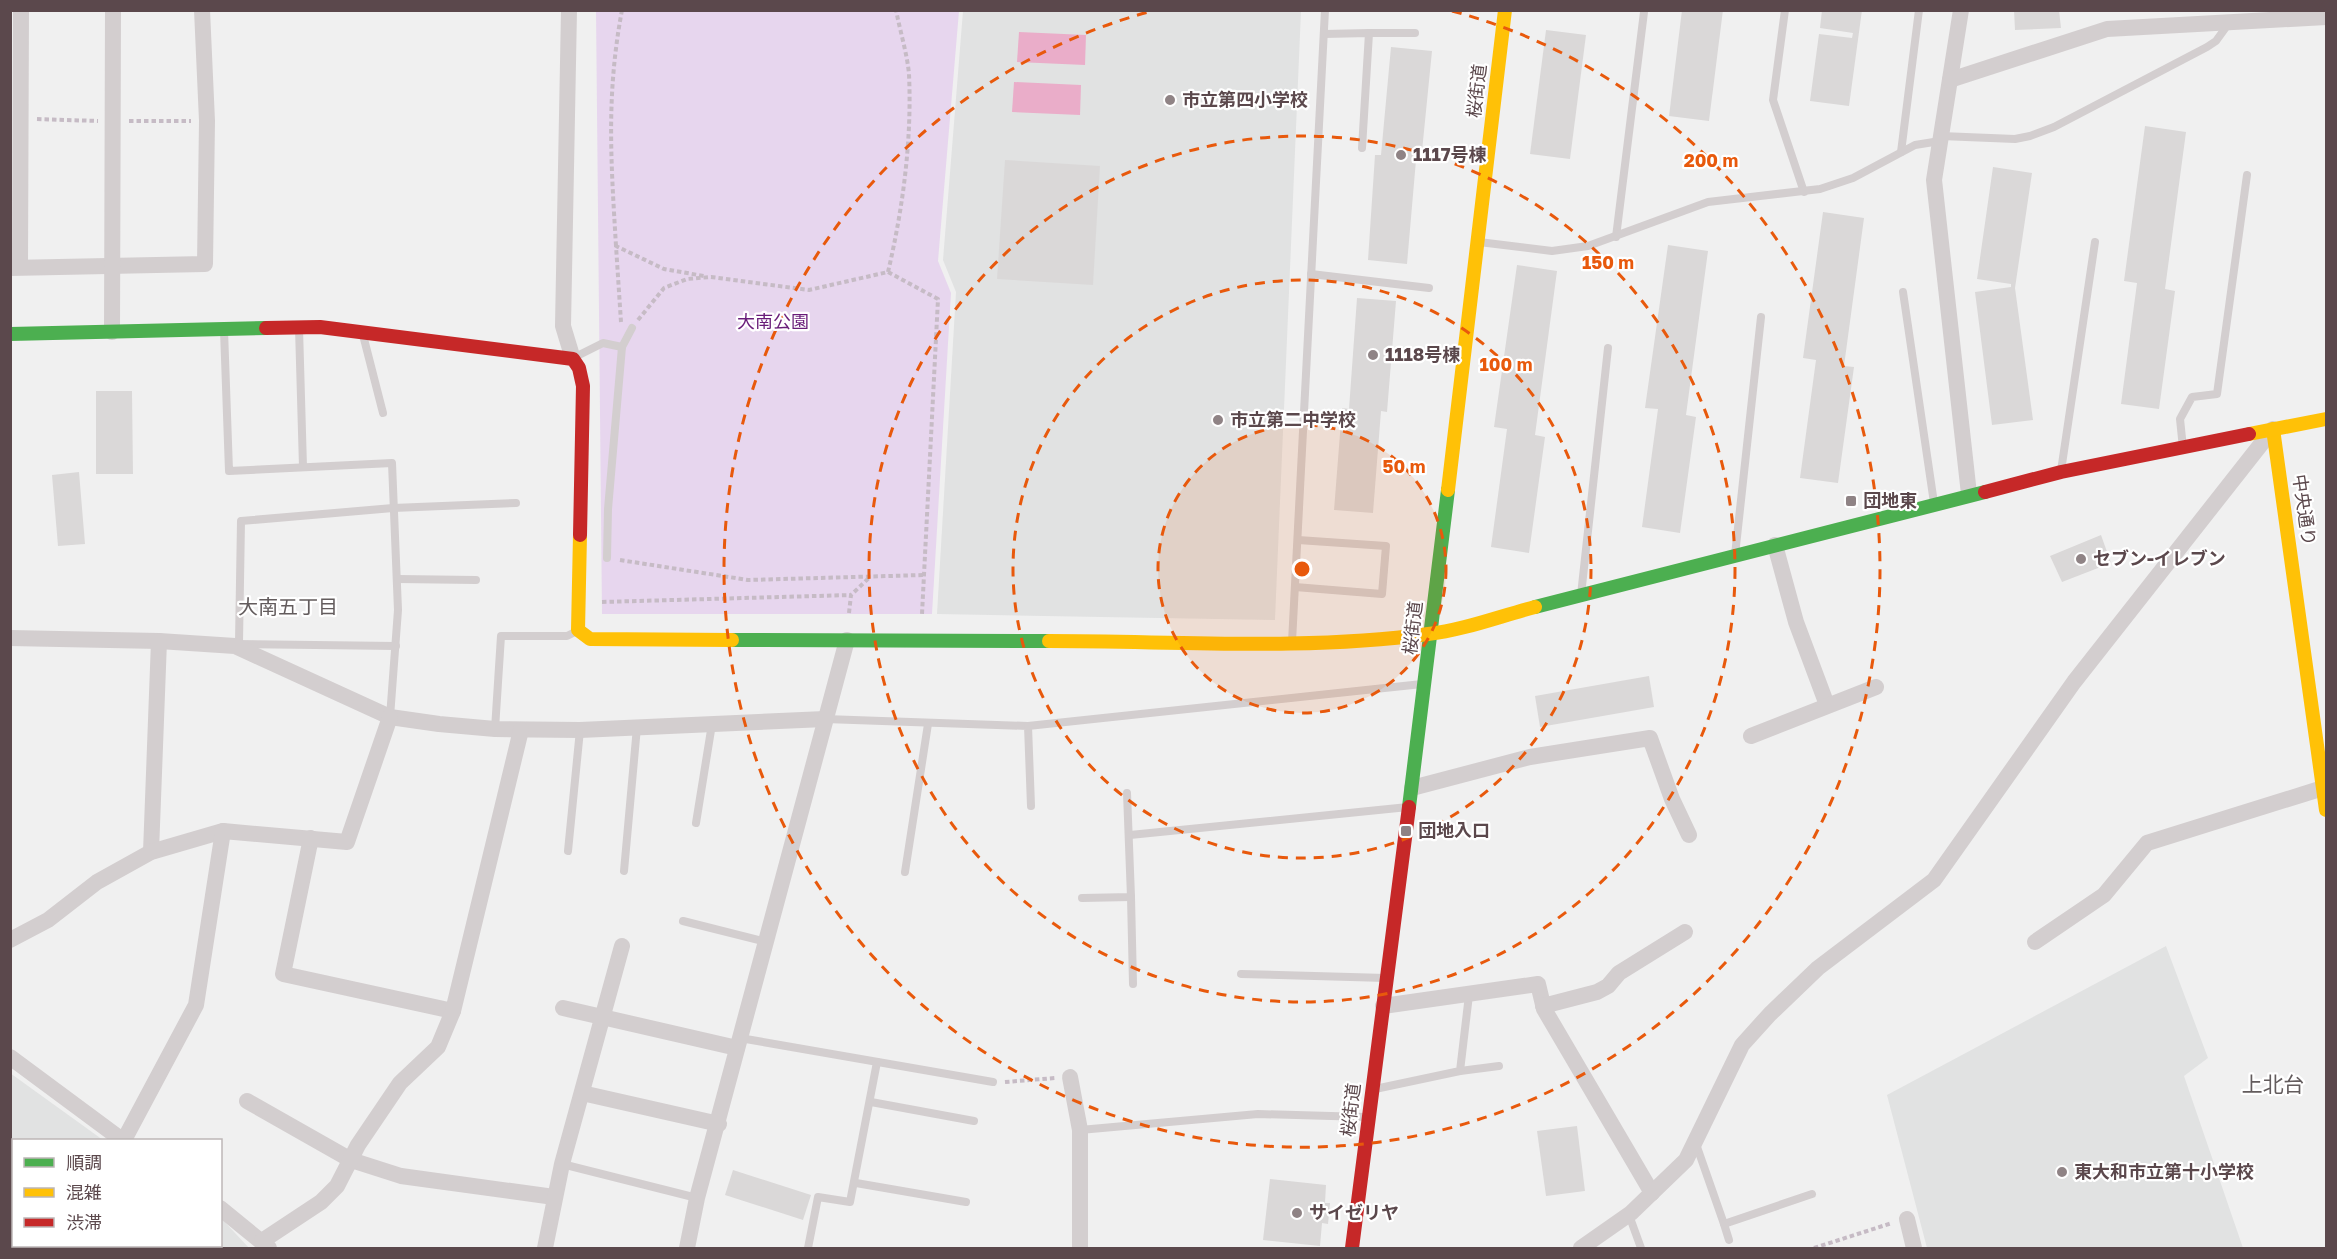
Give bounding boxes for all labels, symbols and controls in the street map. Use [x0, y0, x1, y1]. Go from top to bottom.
street label: 桜街道 [1462, 63, 1490, 119]
place label: 市立第四小学校 [1182, 88, 1308, 110]
marker: 市立第四小学校 [1163, 93, 1177, 107]
place label: 1117号棟 [1413, 143, 1487, 165]
marker: 1117号棟 [1394, 148, 1408, 162]
text: 200 m [1684, 149, 1738, 171]
text: 150 m [1582, 251, 1634, 273]
park label: 大南公園 [737, 310, 809, 332]
place label: 1118号棟 [1385, 343, 1460, 365]
marker: 1118号棟 [1366, 348, 1380, 362]
text: 100 m [1480, 353, 1532, 375]
place label: 市立第二中学校 [1230, 408, 1356, 430]
marker: 市立第二中学校 [1211, 413, 1225, 427]
text: 50 m [1383, 455, 1425, 477]
street label: 中央通り [2289, 473, 2321, 547]
place label: 団地東 [1863, 489, 1917, 511]
marker: 団地東 [1844, 494, 1858, 508]
place label: セブン-イレブン [2093, 547, 2226, 569]
marker: セブン-イレブン [2074, 552, 2088, 566]
centre of rings [1292, 559, 1312, 579]
district label: 大南五丁目 [238, 594, 338, 618]
street label: 桜街道 [1398, 600, 1426, 656]
place label: 団地入口 [1418, 819, 1490, 841]
marker: 団地入口 [1399, 824, 1413, 838]
district label: 上北台 [2242, 1071, 2305, 1097]
street label: 桜街道 [1336, 1082, 1364, 1138]
legend [12, 1139, 222, 1247]
text: 順調 [66, 1151, 102, 1173]
place label: 東大和市立第十小学校 [2074, 1160, 2254, 1182]
marker: 東大和市立第十小学校 [2055, 1165, 2069, 1179]
text: 混雑 [66, 1181, 102, 1203]
place label: サイゼリヤ [1309, 1201, 1399, 1223]
marker: サイゼリヤ [1290, 1206, 1304, 1220]
text: 渋滞 [66, 1211, 102, 1233]

